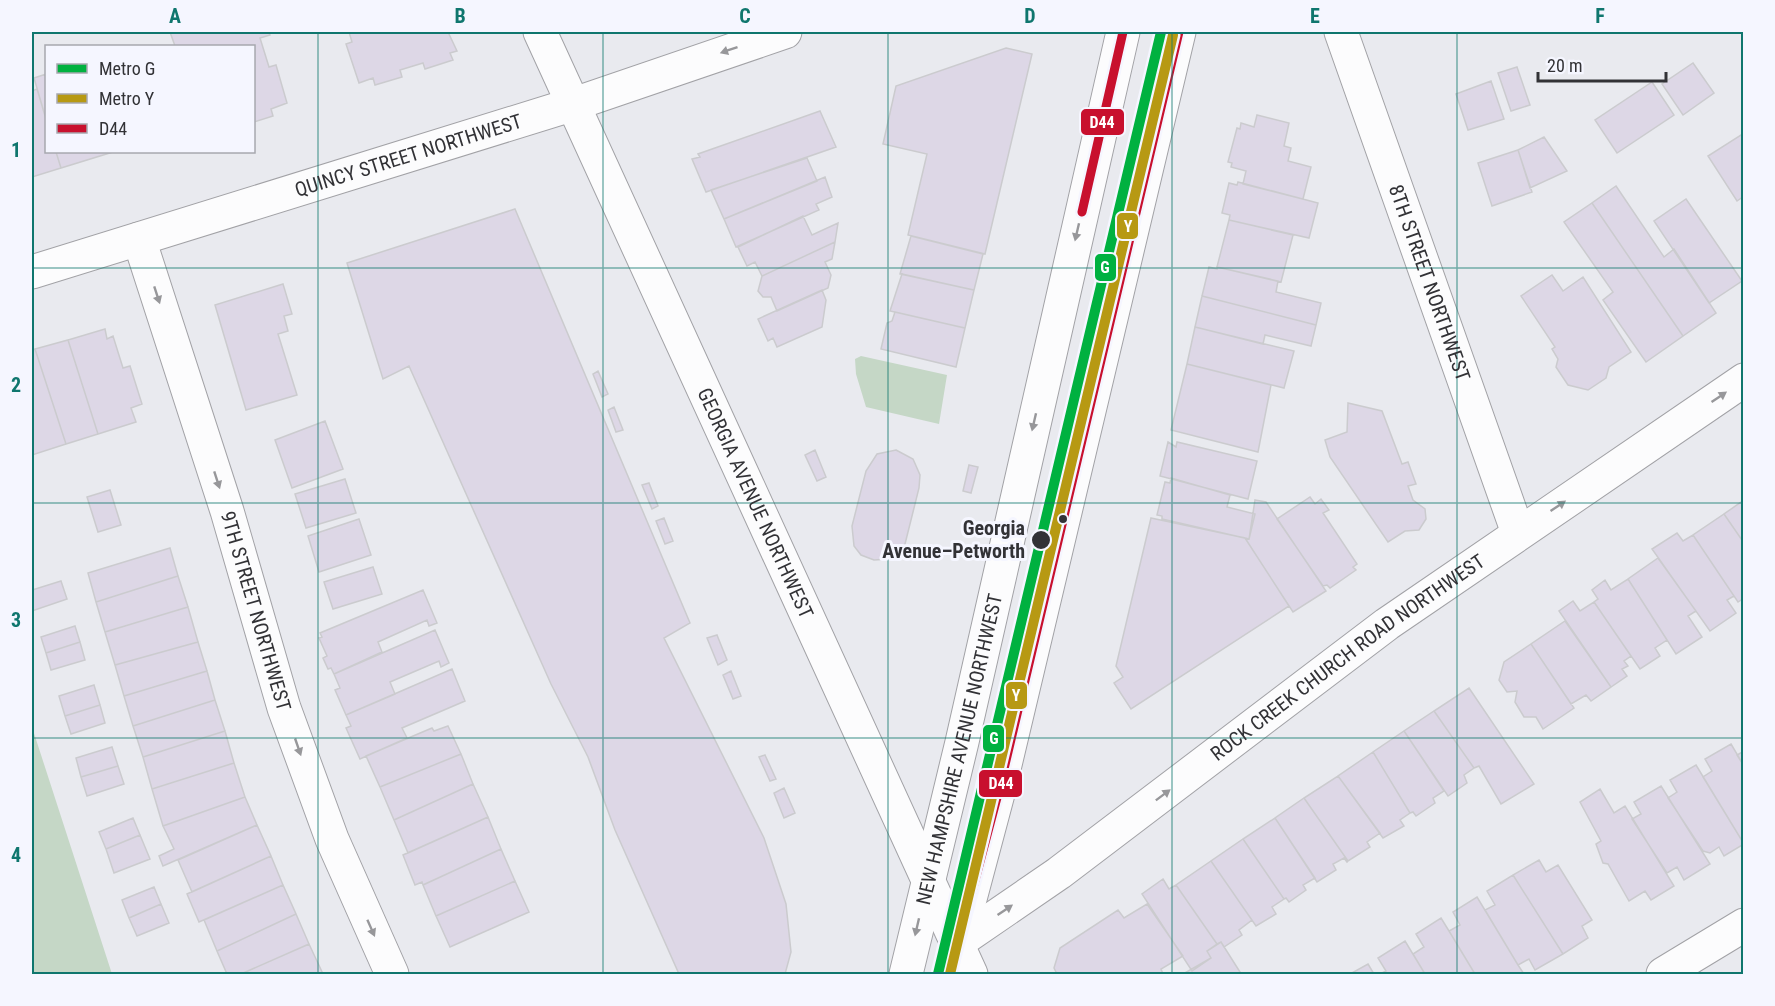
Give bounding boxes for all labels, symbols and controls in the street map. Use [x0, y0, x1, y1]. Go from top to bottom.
text: A [169, 4, 181, 28]
text: B [454, 4, 466, 28]
text: C [739, 4, 751, 28]
text: D [1024, 4, 1036, 28]
text: E [1310, 4, 1320, 28]
text: F [1595, 4, 1605, 28]
legend [45, 45, 255, 153]
scale bar [1538, 45, 1666, 83]
one-way arrow [720, 46, 738, 56]
text: 20 m [1547, 55, 1582, 76]
text: Metro G [99, 58, 155, 79]
text: Metro Y [99, 88, 155, 109]
line badge: D44 [1080, 108, 1125, 136]
street label: QUINCY STREET NORTHWEST [292, 109, 525, 202]
text: D44 [1089, 113, 1115, 132]
text: D44 [99, 118, 127, 139]
text: 1 [11, 138, 21, 162]
street label: 8TH STREET NORTHWEST [1384, 181, 1475, 384]
line badge: Y [1116, 212, 1139, 240]
text: Y [1124, 217, 1133, 236]
one-way arrow [1072, 223, 1082, 241]
line badge: G [1094, 253, 1117, 282]
text: G [1100, 258, 1110, 277]
one-way arrow [152, 286, 162, 304]
text: 2 [11, 373, 21, 397]
street label: GEORGIA AVENUE NORTHWEST [692, 384, 819, 622]
one-way arrow [1710, 391, 1726, 403]
one-way arrow [1029, 413, 1039, 431]
one-way arrow [213, 471, 222, 489]
one-way arrow [1549, 501, 1566, 512]
street label: 9TH STREET NORTHWEST [216, 508, 296, 714]
unlabelled marker [1057, 513, 1069, 525]
place label: Georgia Avenue–Petworth [882, 516, 1025, 563]
marker: Georgia Avenue–Petworth [1030, 529, 1052, 551]
street label: ROCK CREEK CHURCH ROAD NORTHWEST [1206, 549, 1489, 766]
street label: NEW HAMPSHIRE AVENUE NORTHWEST [911, 591, 1007, 907]
text: 3 [11, 608, 21, 632]
line badge: Y [1005, 681, 1028, 710]
text: Y [1012, 686, 1021, 705]
line badge: G [982, 724, 1005, 753]
text: G [989, 729, 999, 748]
one-way arrow [293, 738, 303, 756]
line badge: D44 [978, 769, 1023, 798]
text: D44 [988, 774, 1014, 793]
one-way arrow [1155, 789, 1170, 801]
text: 4 [11, 843, 21, 867]
one-way arrow [997, 904, 1013, 916]
one-way arrow [912, 917, 921, 936]
one-way arrow [367, 919, 376, 937]

